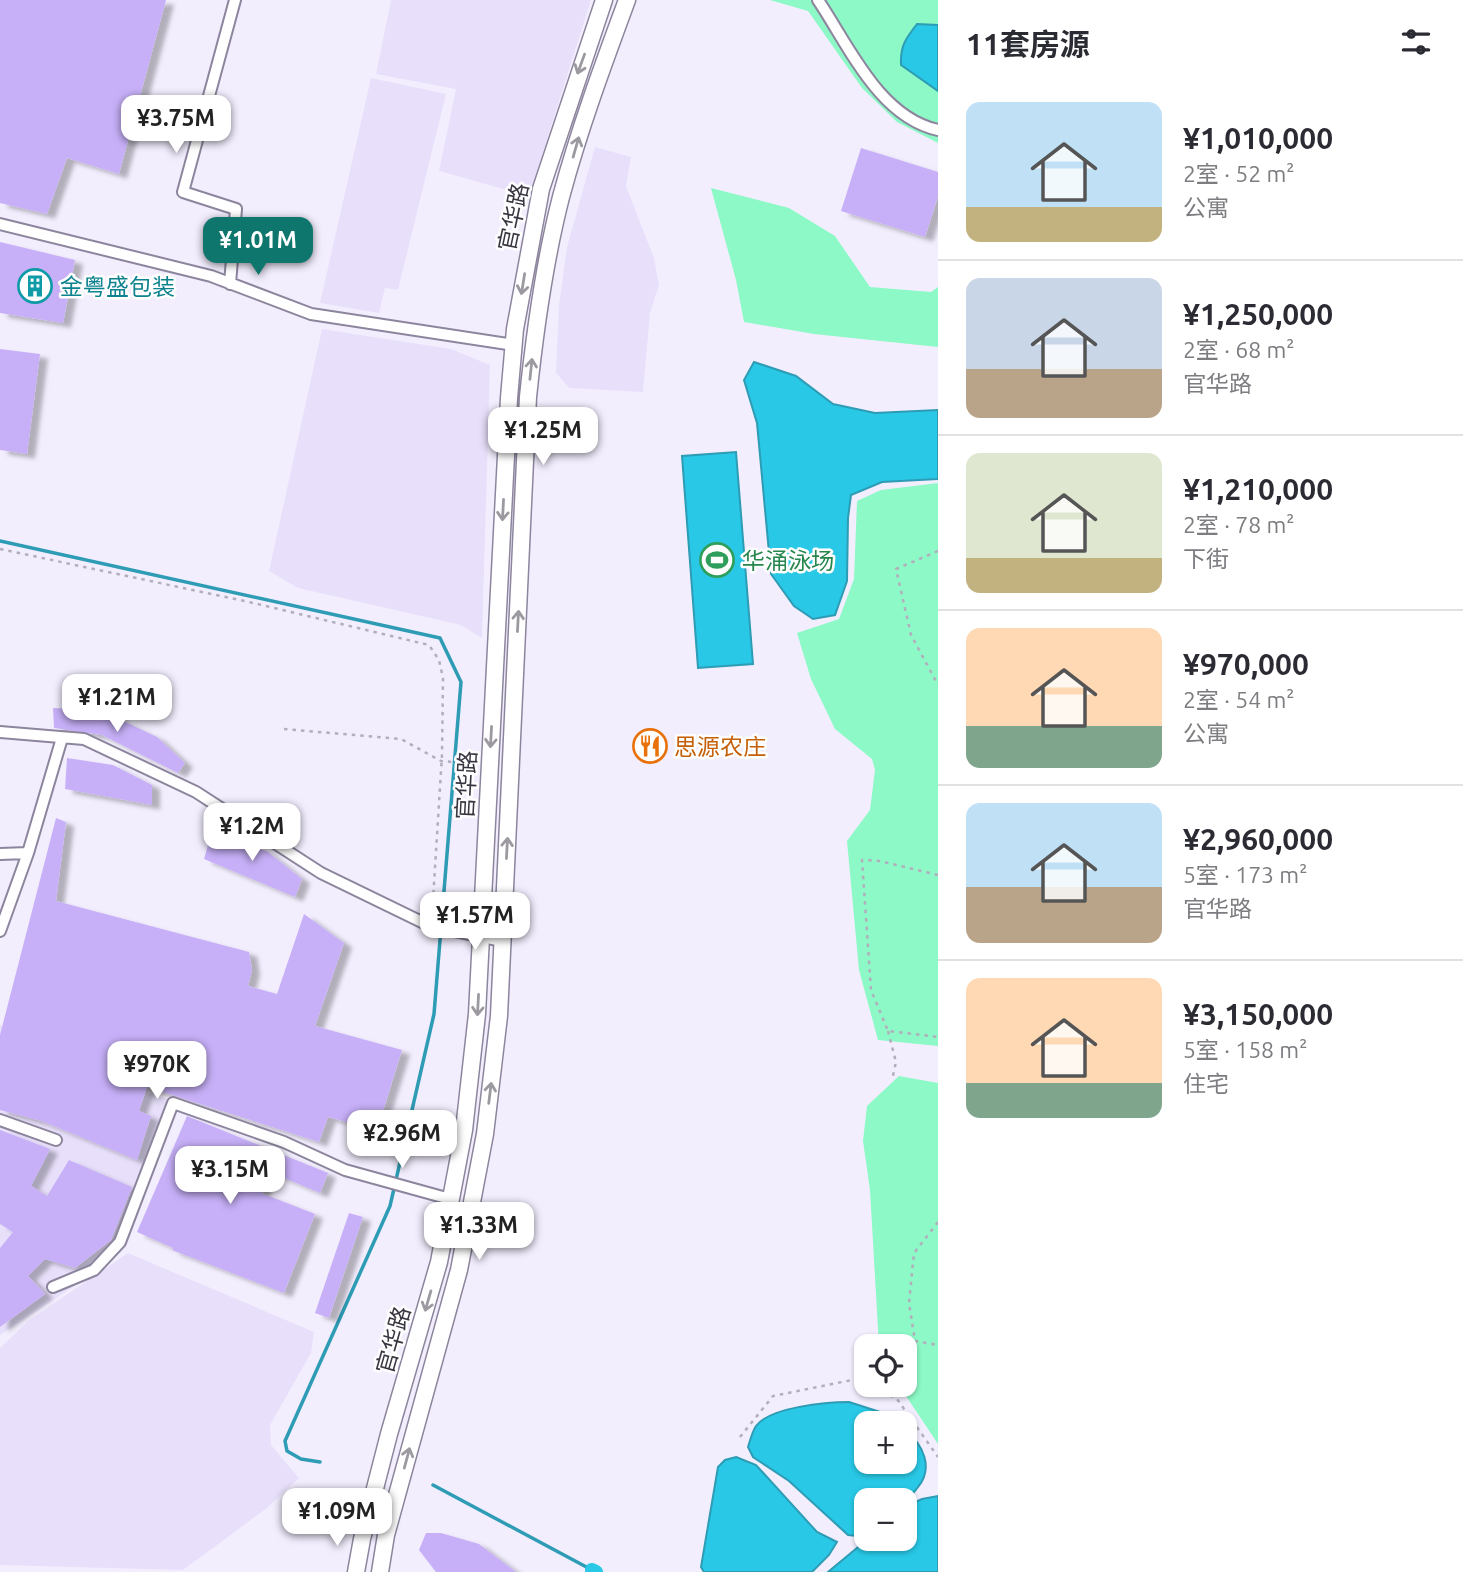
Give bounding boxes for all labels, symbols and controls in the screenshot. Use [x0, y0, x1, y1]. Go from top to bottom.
icon: filters [1397, 23, 1435, 61]
text: 11套房源 [966, 27, 1090, 61]
one-way arrow [574, 53, 586, 75]
pin: ¥3.75M [119, 96, 233, 155]
text: ¥3.75M [137, 105, 215, 130]
text: ¥1,010,000 [1183, 121, 1333, 155]
icon: home [1022, 130, 1106, 214]
one-way arrow [571, 136, 584, 158]
text: 2室 · 52 m² [1183, 161, 1294, 186]
street label: 官华路 [494, 181, 532, 253]
text: 公寓 [1183, 195, 1229, 220]
pin: ¥1.01M [201, 218, 315, 277]
text: ¥1.01M [219, 227, 297, 252]
building icon: 金粤盛包装 [16, 267, 54, 305]
one-way arrow [516, 272, 529, 295]
place label: 金粤盛包装 [60, 274, 175, 299]
text: ¥1,250,000 [1183, 297, 1333, 331]
icon: home [1022, 306, 1106, 390]
text: 2室 · 68 m² [1183, 337, 1294, 362]
one-way arrow [525, 358, 538, 381]
text: 官华路 [1183, 371, 1252, 396]
pin: ¥1.25M [486, 407, 600, 467]
text: ¥1.25M [504, 417, 582, 442]
text: ¥1,210,000 [1183, 472, 1333, 506]
icon: home [1022, 481, 1106, 565]
one-way arrow [497, 498, 510, 521]
text: 2室 · 78 m² [1183, 512, 1294, 537]
sports icon: 华涌泳场 [698, 541, 736, 579]
text: 下街 [1183, 546, 1229, 571]
place label: 华涌泳场 [742, 548, 834, 573]
one-way arrow [511, 610, 524, 633]
text: ¥970,000 [1183, 647, 1309, 681]
icon: home [1022, 656, 1106, 740]
pin: ¥1.21M [60, 674, 174, 734]
text: ¥1.21M [78, 684, 156, 709]
text: 2室 · 54 m² [1183, 687, 1294, 712]
text: 公寓 [1183, 721, 1229, 746]
one-way arrow [485, 726, 498, 749]
restaurant icon: 思源农庄 [631, 727, 669, 765]
place label: 思源农庄 [674, 734, 766, 759]
street label: 官华路 [452, 750, 480, 820]
pin: ¥1.2M [203, 804, 301, 863]
text: ¥1.2M [219, 813, 285, 838]
text: ¥2,960,000 [1183, 822, 1333, 856]
icon: home [1022, 831, 1106, 915]
one-way arrow [500, 837, 513, 860]
text: 5室 · 173 m² [1183, 862, 1307, 887]
pin: ¥1.57M [418, 892, 532, 952]
text: 官华路 [1183, 896, 1252, 921]
text: ¥1.57M [436, 902, 514, 927]
one-way arrow [471, 993, 484, 1016]
text: ¥3,150,000 [1183, 997, 1333, 1031]
icon: home [1022, 1006, 1106, 1090]
text: 5室 · 158 m² [1183, 1037, 1307, 1062]
pin: ¥970K [108, 1042, 206, 1101]
text: ¥970K [123, 1051, 191, 1076]
text: 住宅 [1183, 1071, 1229, 1096]
one-way arrow [483, 1082, 496, 1105]
pin: ¥2.96M [345, 1110, 459, 1170]
text: ¥2.96M [363, 1120, 441, 1145]
pin: ¥3.15M [173, 1146, 287, 1206]
text: ¥3.15M [191, 1156, 269, 1181]
pin: ¥1.33M [422, 1202, 536, 1262]
text: ¥1.33M [440, 1212, 518, 1237]
one-way arrow [421, 1290, 434, 1312]
street label: 官华路 [371, 1303, 415, 1377]
map controls [854, 1334, 917, 1551]
button: locate [854, 1334, 917, 1397]
button: + [854, 1411, 917, 1474]
one-way arrow [401, 1447, 414, 1470]
pin: ¥1.09M [280, 1488, 394, 1548]
button: − [854, 1488, 917, 1551]
text: ¥1.09M [298, 1498, 376, 1523]

